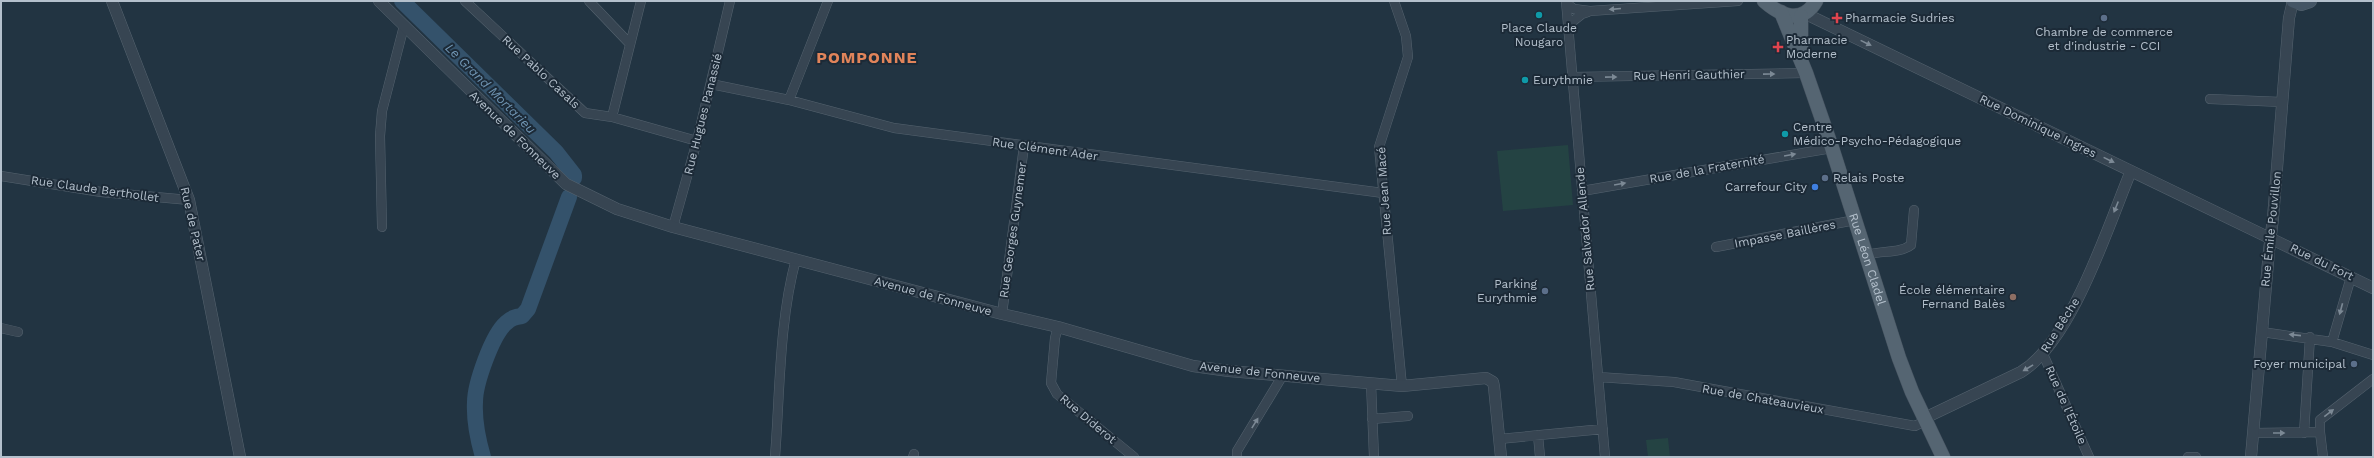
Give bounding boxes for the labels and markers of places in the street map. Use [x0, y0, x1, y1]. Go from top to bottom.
marker: Place Claude Nougaro [1534, 10, 1544, 20]
place label: Pharmacie Sudries [1845, 11, 1955, 25]
marker: Pharmacie Sudries [1832, 13, 1842, 23]
marker: Chambre de commerce et d'industrie - CCI [2099, 13, 2109, 23]
place label: Place Claude Nougaro [1501, 21, 1577, 49]
place label: Chambre de commerce et d'industrie - CCI [2035, 25, 2173, 53]
place label: Pharmacie Moderne [1786, 33, 1848, 61]
marker: Pharmacie Moderne [1773, 42, 1783, 52]
place label: Eurythmie [1533, 73, 1593, 87]
marker: Eurythmie [1520, 75, 1530, 85]
place label: Centre Médico-Psycho-Pédagogique [1793, 120, 1961, 148]
marker: Centre Médico-Psycho-Pédagogique [1780, 129, 1790, 139]
place label: Relais Poste [1833, 171, 1905, 185]
marker: Relais Poste [1820, 173, 1830, 183]
place label: Carrefour City [1725, 180, 1808, 194]
marker: Carrefour City [1810, 182, 1820, 192]
place label: Parking Eurythmie [1477, 277, 1538, 305]
place label: École élémentaire Fernand Balès [1899, 283, 2005, 311]
marker: Parking Eurythmie [1540, 286, 1550, 296]
marker: École élémentaire Fernand Balès [2008, 292, 2018, 302]
place label: Foyer municipal [2253, 357, 2346, 371]
marker: Foyer municipal [2349, 359, 2359, 369]

